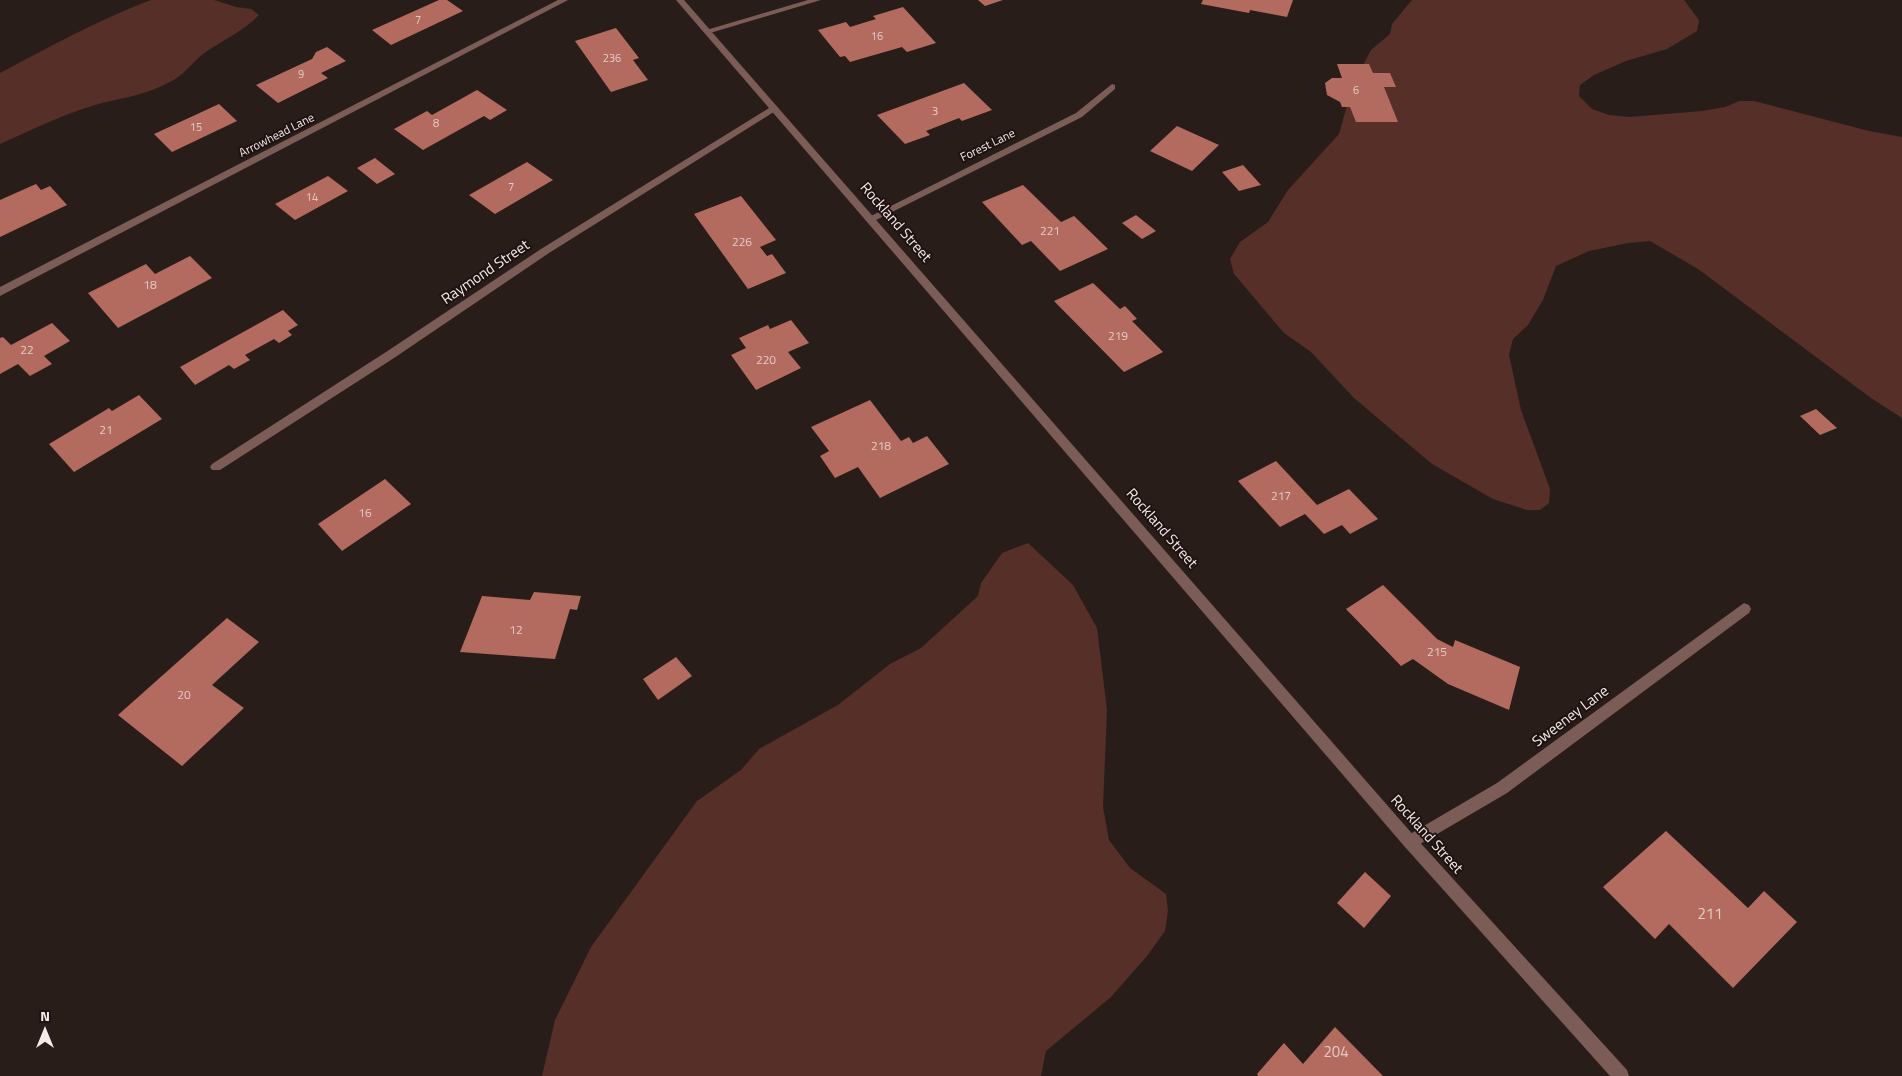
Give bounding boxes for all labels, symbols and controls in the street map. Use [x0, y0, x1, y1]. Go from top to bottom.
house number: 7 [415, 14, 421, 28]
house number: 16 [871, 30, 883, 44]
house number: 236 [603, 52, 621, 66]
house number: 9 [298, 68, 304, 82]
house number: 6 [1353, 84, 1359, 98]
house number: 3 [932, 105, 938, 119]
street label: Arrowhead Lane [237, 111, 317, 161]
house number: 8 [433, 117, 439, 131]
house number: 15 [190, 121, 202, 135]
street label: Forest Lane [958, 127, 1018, 165]
street label: Rockland Street [856, 179, 934, 267]
house number: 7 [508, 181, 514, 195]
house number: 14 [306, 191, 318, 205]
house number: 221 [1040, 225, 1060, 239]
house number: 226 [732, 236, 752, 250]
street label: Raymond Street [439, 237, 533, 309]
house number: 18 [143, 279, 157, 293]
house number: 219 [1108, 330, 1128, 344]
house number: 22 [20, 344, 34, 358]
house number: 220 [756, 354, 776, 368]
house number: 21 [99, 424, 113, 438]
house number: 218 [871, 440, 891, 454]
street label: Rockland Street [1122, 485, 1200, 573]
house number: 217 [1271, 490, 1291, 504]
house number: 16 [358, 507, 372, 521]
house number: 12 [509, 624, 523, 638]
house number: 215 [1427, 646, 1447, 660]
street label: Sweeney Lane [1529, 682, 1613, 752]
house number: 20 [177, 689, 191, 703]
street label: Rockland Street [1386, 792, 1466, 878]
house number: 211 [1697, 906, 1723, 924]
text: N [40, 1005, 50, 1026]
north arrow [20, 1006, 70, 1056]
house number: 204 [1323, 1044, 1349, 1062]

